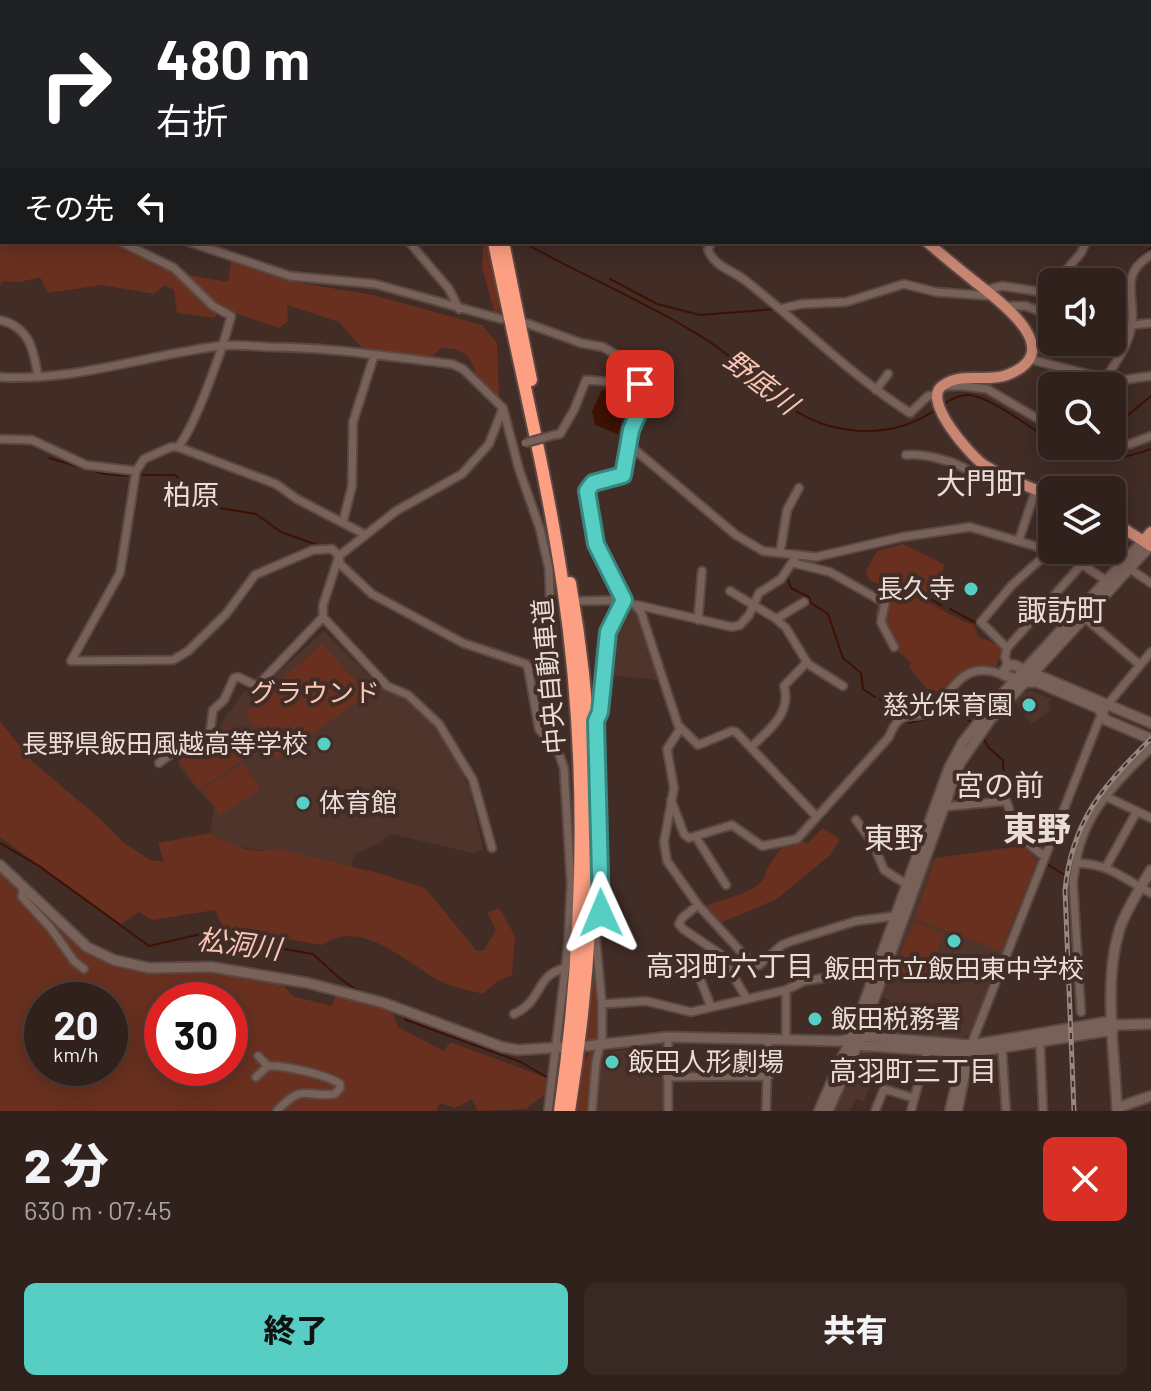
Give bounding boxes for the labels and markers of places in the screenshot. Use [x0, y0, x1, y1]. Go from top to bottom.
pin [606, 350, 674, 418]
place label: 長久寺 [877, 572, 955, 603]
marker: 長久寺 [962, 580, 980, 598]
place label: 慈光保育園 [883, 688, 1013, 719]
marker: 慈光保育園 [1020, 696, 1038, 714]
place label: 長野県飯田風越高等学校 [22, 727, 308, 758]
marker: 長野県飯田風越高等学校 [315, 735, 333, 753]
place label: 体育館 [319, 786, 397, 817]
marker: 体育館 [294, 794, 312, 812]
marker: 飯田市立飯田東中学校 [945, 932, 963, 950]
place label: 飯田市立飯田東中学校 [824, 952, 1084, 983]
place label: 飯田税務署 [831, 1002, 961, 1033]
marker: 飯田税務署 [806, 1010, 824, 1028]
place label: 飯田人形劇場 [628, 1045, 784, 1076]
marker: 飯田人形劇場 [603, 1053, 621, 1071]

